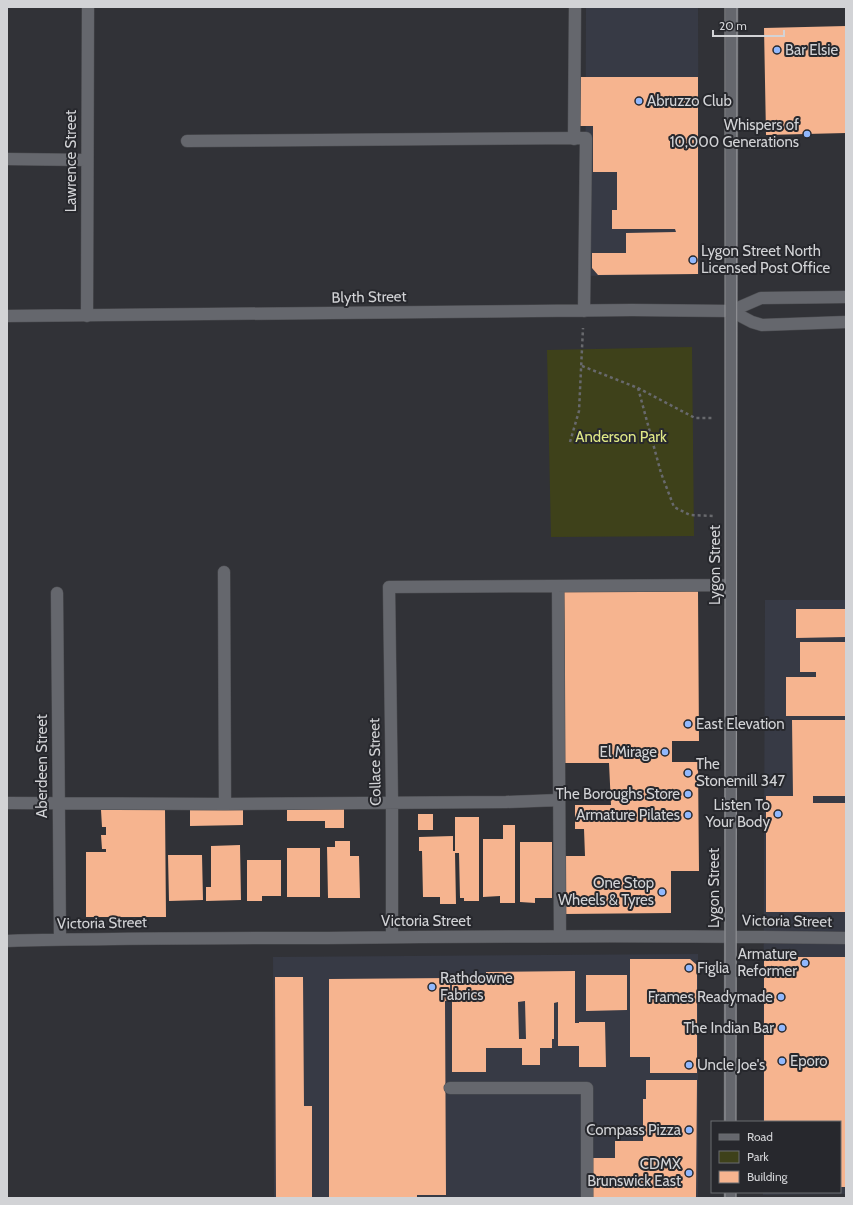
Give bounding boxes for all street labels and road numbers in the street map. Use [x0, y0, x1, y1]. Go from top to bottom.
street label: Lawrence Street [62, 110, 80, 212]
street label: Blyth Street [331, 287, 407, 307]
street label: Lygon Street [706, 525, 724, 605]
street label: Aberdeen Street [33, 714, 51, 818]
street label: Collace Street [365, 718, 385, 806]
street label: Lygon Street [705, 848, 723, 928]
street label: Victoria Street [742, 911, 832, 931]
street label: Victoria Street [381, 912, 471, 930]
street label: Victoria Street [57, 913, 147, 933]

